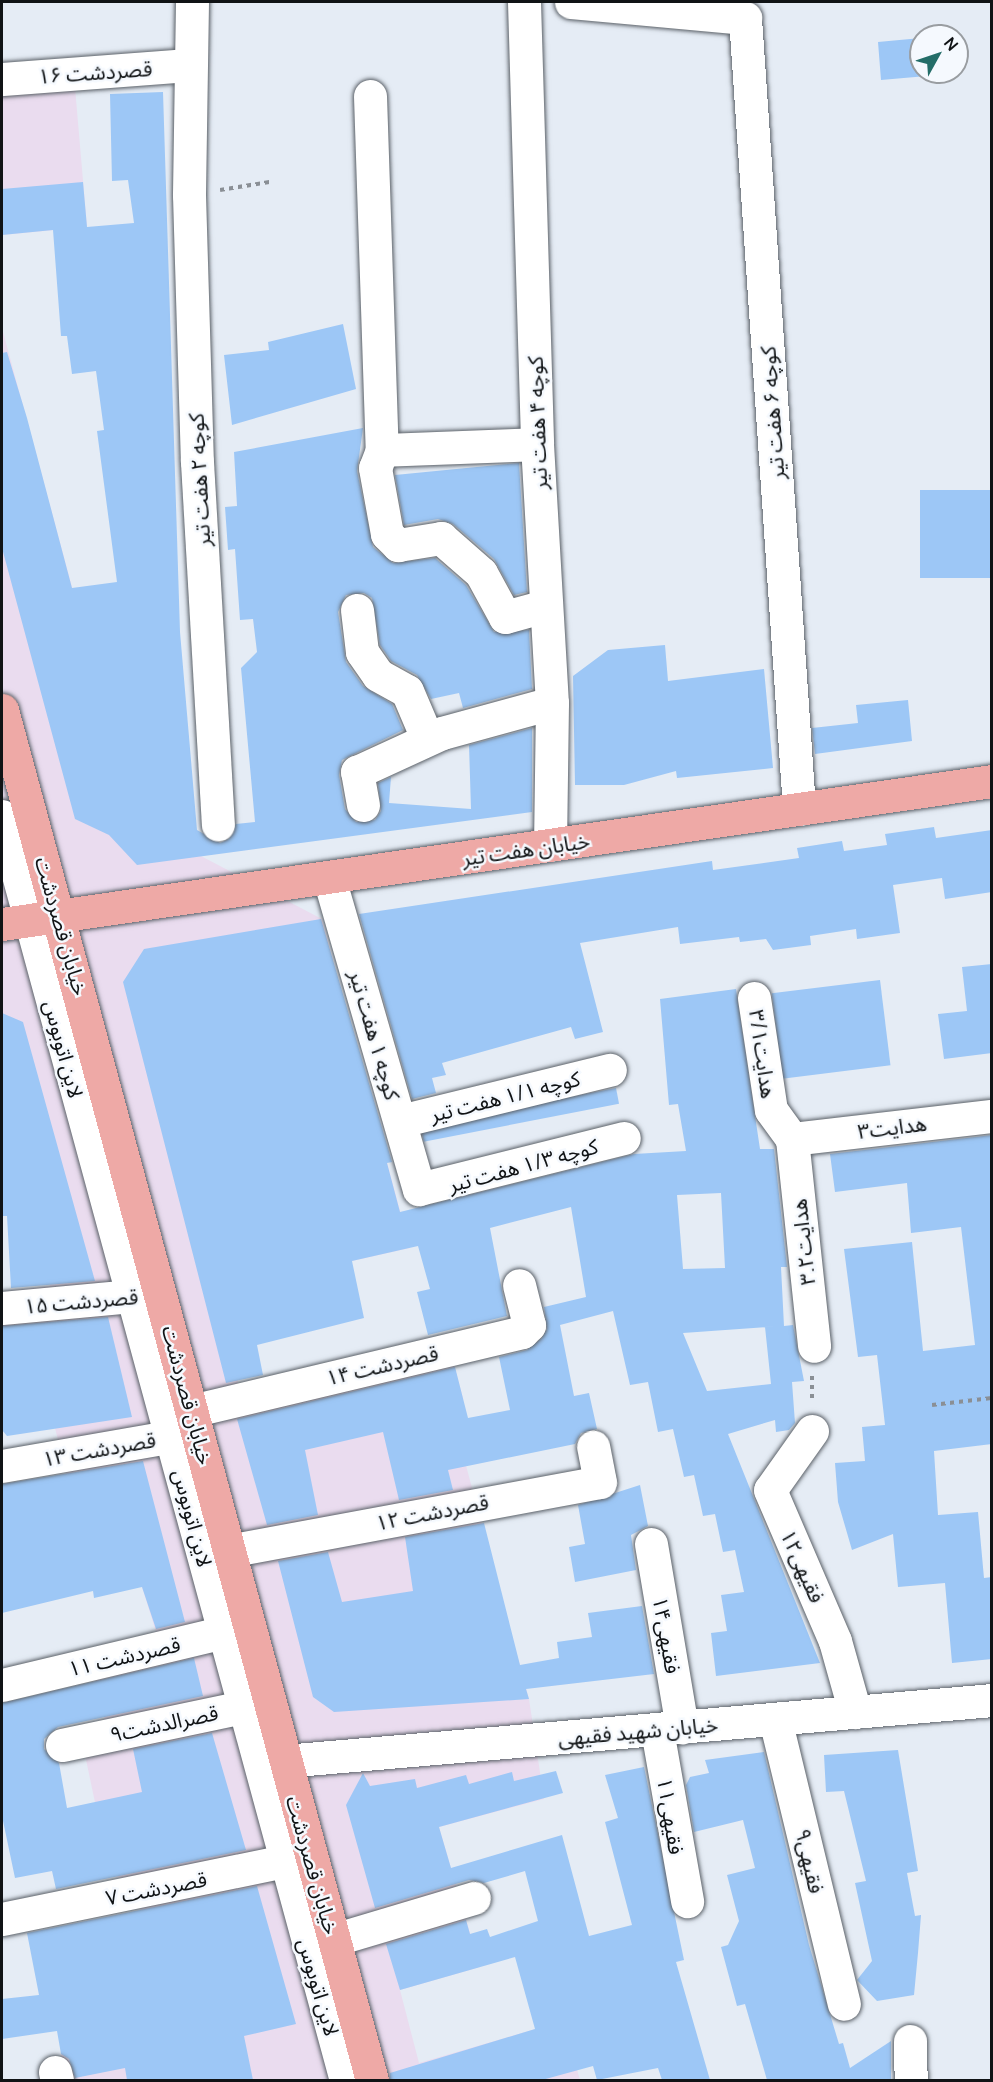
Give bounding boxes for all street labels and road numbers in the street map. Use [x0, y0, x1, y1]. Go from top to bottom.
street label: قصردشت ۱۶ [37, 55, 153, 89]
street label: کوچه ۶ هفت تیر [755, 345, 789, 481]
street label: کوچه ۴ هفت تیر [522, 356, 552, 490]
street label: کوچه ۲ هفت تیر [183, 413, 215, 547]
street label: خیابان هفت تیر [461, 828, 591, 870]
street label: خیابان قصردشت [30, 854, 94, 998]
street label: کوچه ۱ هفت تیر [344, 967, 406, 1103]
street label: لاین اتوبوس [39, 997, 89, 1101]
street label: هدایت۳/۱ [744, 1008, 782, 1100]
street label: کوچه ۱/۱ هفت تیر [427, 1065, 583, 1127]
street label: هدایت۳ [856, 1110, 928, 1144]
street label: کوچه ۱/۳ هفت تیر [445, 1133, 601, 1197]
street label: هدایت۳.۲ [786, 1198, 820, 1286]
street label: قصردشت ۱۵ [23, 1283, 139, 1319]
street label: خیابان قصردشت [157, 1323, 219, 1467]
street label: قصردشت ۱۴ [323, 1340, 441, 1390]
street label: قصردشت ۱۳ [40, 1427, 158, 1471]
street label: لاین اتوبوس [168, 1466, 218, 1570]
street label: قصردشت ۱۲ [373, 1489, 491, 1535]
street label: فقیهی۱۲ [776, 1525, 830, 1607]
street label: فقیهی۱۴ [648, 1595, 686, 1675]
street label: قصردشت ۱۱ [65, 1631, 183, 1681]
street label: قصرالدشت۹ [108, 1699, 220, 1747]
street label: خیابان شهید فقیهی [557, 1711, 719, 1751]
street label: فقیهی۱۱ [652, 1776, 690, 1856]
street label: خیابان قصردشت [281, 1793, 345, 1937]
street label: فقیهی۹ [790, 1826, 830, 1896]
street label: قصردشت ۷ [103, 1866, 209, 1910]
street label: لاین اتوبوس [293, 1935, 345, 2039]

